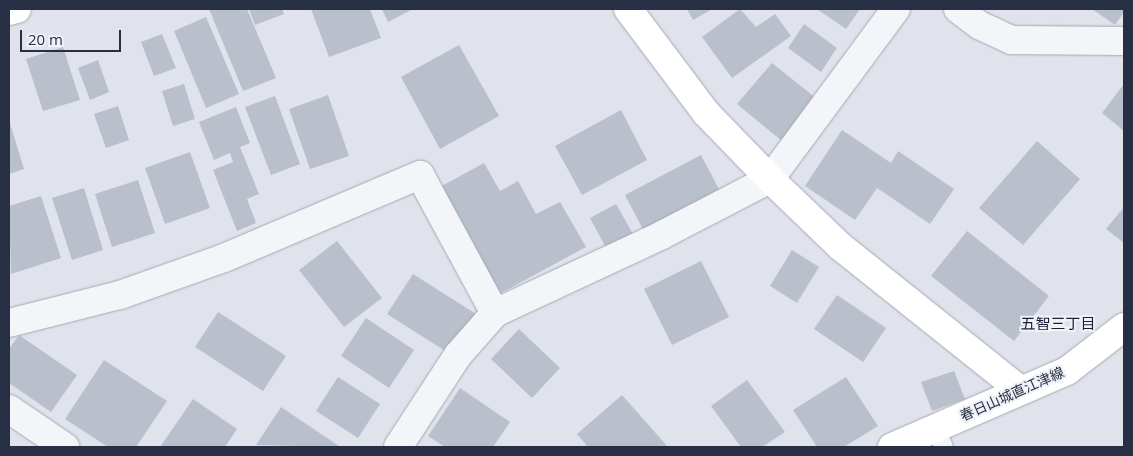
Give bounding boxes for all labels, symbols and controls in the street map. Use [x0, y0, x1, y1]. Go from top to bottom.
scale bar [22, 20, 124, 52]
text: 20 m [28, 29, 63, 49]
district label: 五智三丁目 [1021, 315, 1095, 333]
street label: 春日山城直江津線 [957, 364, 1067, 424]

